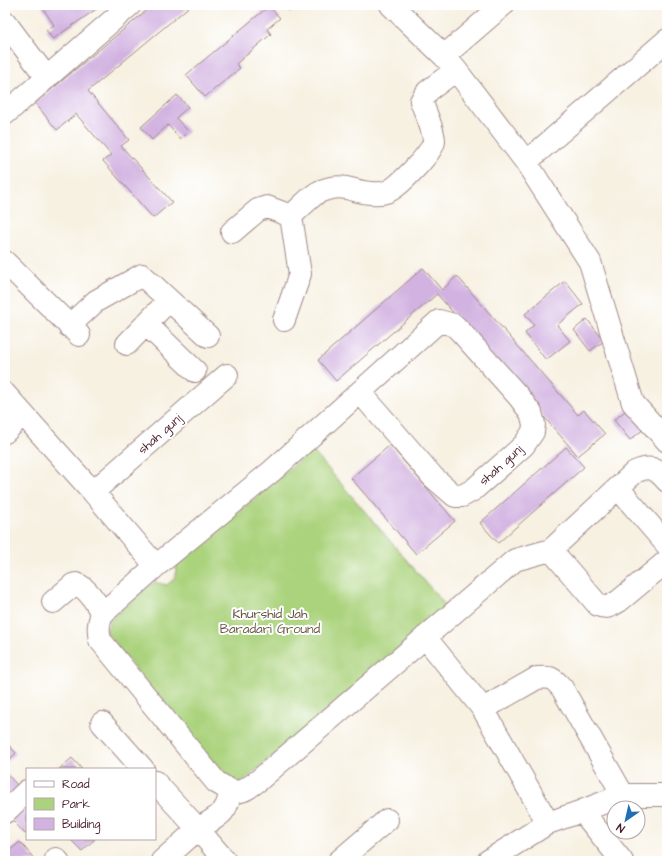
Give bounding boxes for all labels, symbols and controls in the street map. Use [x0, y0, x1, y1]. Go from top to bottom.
street label: shah gunj [134, 409, 187, 459]
street label: shah gunj [475, 440, 528, 490]
park label: Khurshid Jah Baradari Ground [220, 605, 321, 638]
legend [26, 768, 156, 840]
text: Road [62, 776, 90, 793]
text: Park [62, 796, 90, 813]
north arrow [606, 800, 646, 840]
text: Building [62, 816, 100, 834]
text: N [614, 820, 628, 836]

